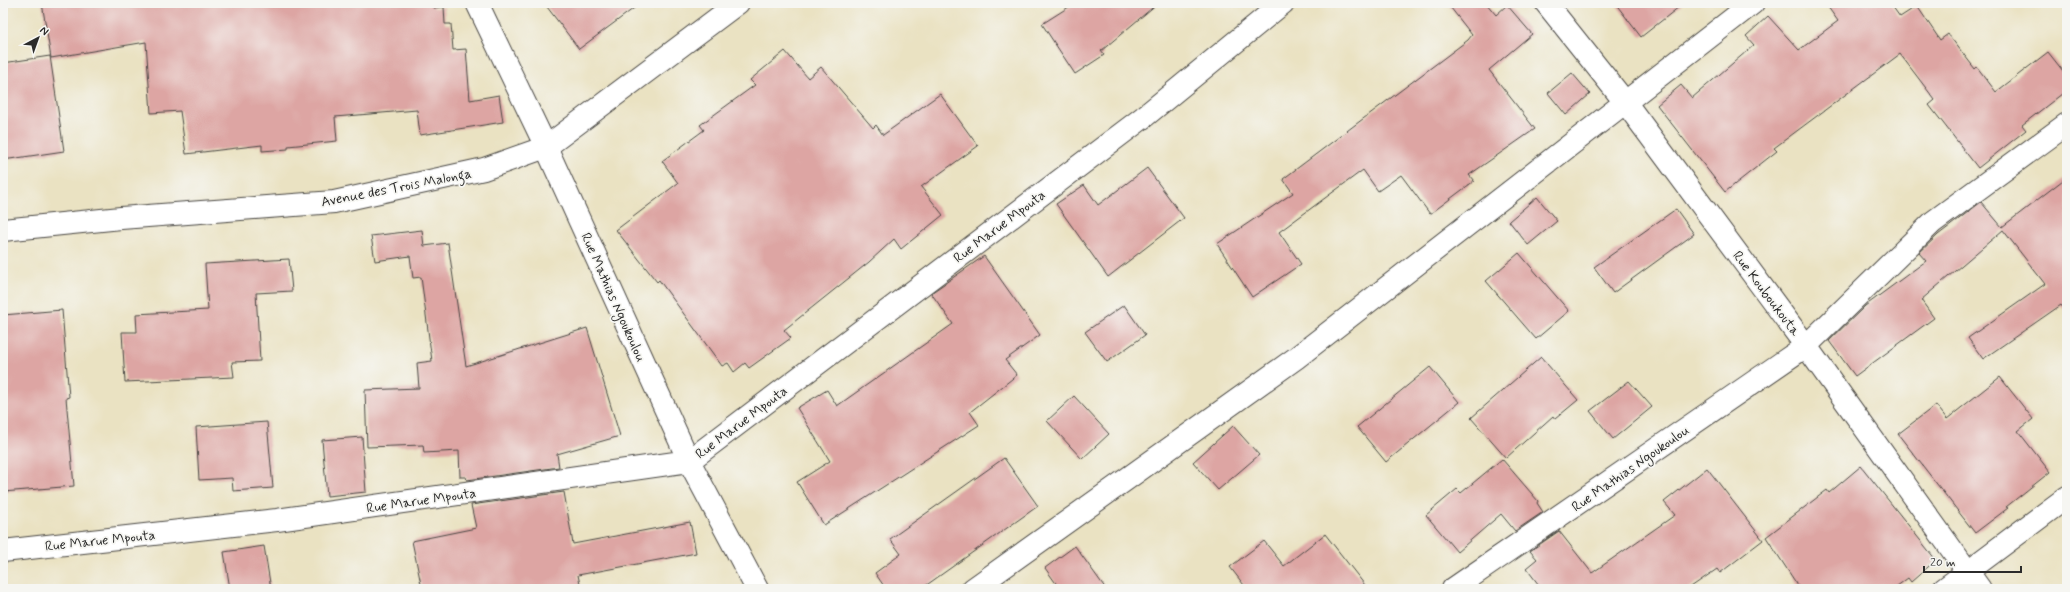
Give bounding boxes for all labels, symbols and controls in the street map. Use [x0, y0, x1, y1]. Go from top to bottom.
north arrow [18, 18, 58, 58]
text: N [37, 24, 51, 39]
street label: Avenue des Trois Malonga [319, 165, 473, 213]
street label: Rue Marue Mpouta [950, 186, 1049, 267]
street label: Rue Mathias Ngoukoulou [576, 230, 650, 365]
street label: Rue Kouboukouta [1728, 248, 1804, 340]
street label: Rue Marue Mpouta [692, 382, 791, 463]
street label: Rue Mathias Ngoukoulou [1568, 421, 1694, 517]
street label: Rue Marue Mpouta [365, 484, 477, 518]
street label: Rue Marue Mpouta [44, 526, 156, 556]
scale bar [1924, 548, 2021, 574]
text: 20 m [1930, 555, 1956, 571]

